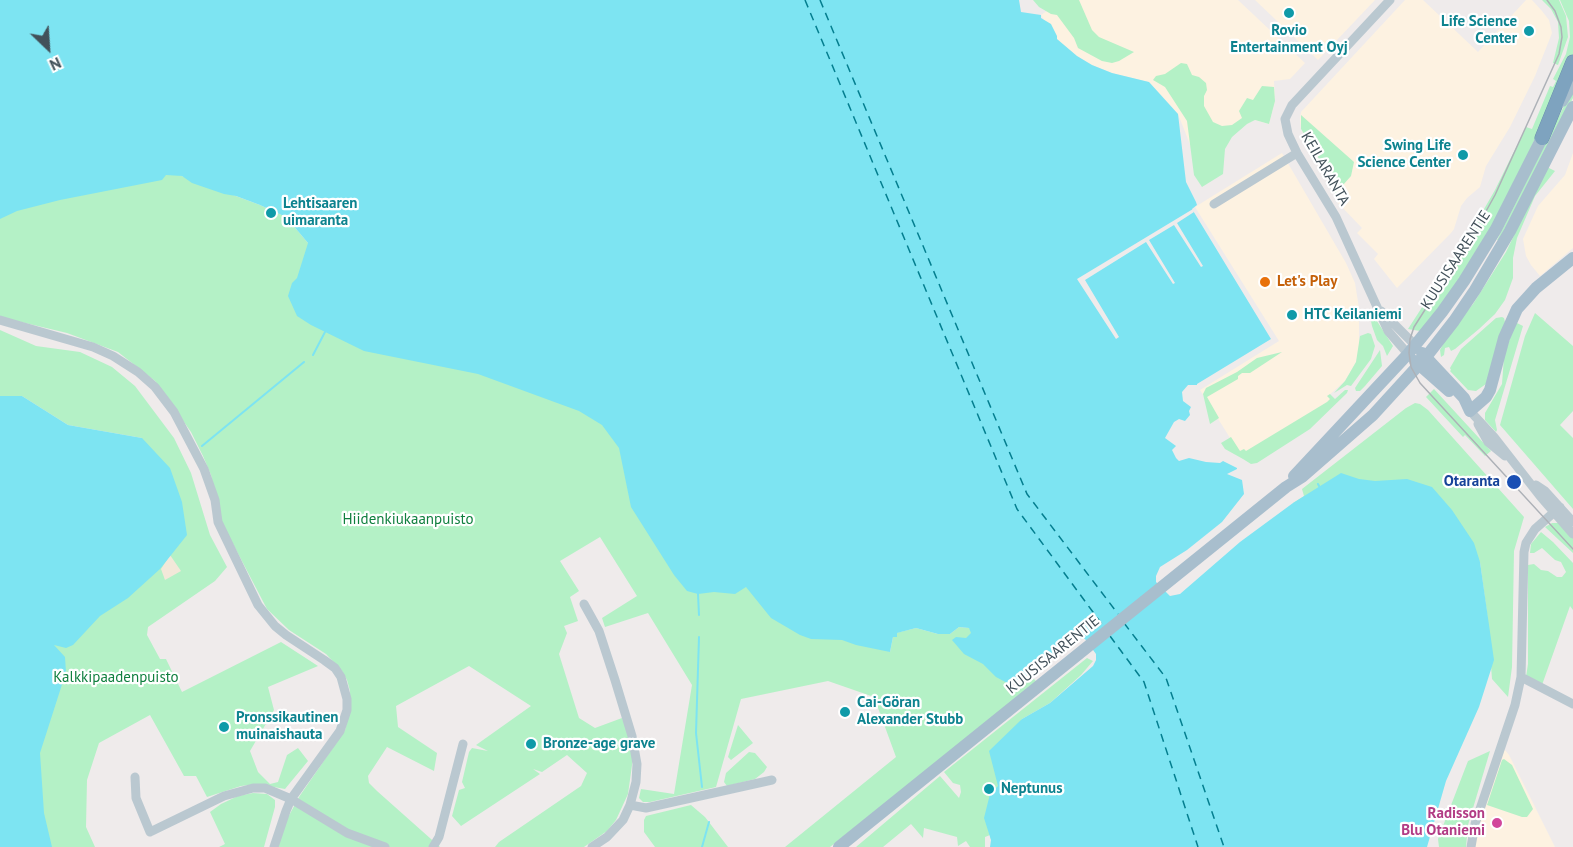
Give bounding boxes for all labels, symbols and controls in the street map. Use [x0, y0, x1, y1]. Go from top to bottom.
marker: Rovio Entertainment Oyj [1282, 6, 1296, 20]
place label: Life Science Center [1441, 13, 1517, 48]
north arrow [18, 18, 78, 78]
place label: Rovio Entertainment Oyj [1230, 22, 1348, 57]
marker: Life Science Center [1522, 24, 1536, 38]
text: N [47, 53, 65, 76]
street label: KEILARANTA [1297, 129, 1353, 209]
place label: Swing Life Science Center [1357, 137, 1451, 172]
marker: Swing Life Science Center [1456, 148, 1470, 162]
place label: Lehtisaaren uimaranta [283, 195, 358, 230]
marker: Lehtisaaren uimaranta [264, 206, 278, 220]
street label: KUUSISAARENTIE [1417, 207, 1495, 313]
place label: Let's Play [1277, 273, 1337, 291]
marker: Let's Play [1258, 275, 1272, 289]
place label: HTC Keilaniemi [1304, 306, 1402, 324]
marker: HTC Keilaniemi [1285, 308, 1299, 322]
place label: Otaranta [1444, 473, 1500, 491]
marker: Otaranta [1505, 473, 1523, 491]
park label: Hiidenkiukaanpuisto [342, 511, 474, 529]
street label: KUUSISAARENTIE [1003, 612, 1103, 698]
park label: Kalkkipaadenpuisto [53, 669, 179, 687]
place label: Cai-Göran Alexander Stubb [857, 694, 963, 729]
marker: Cai-Göran Alexander Stubb [838, 705, 852, 719]
place label: Pronssikautinen muinaishauta [236, 709, 338, 744]
marker: Pronssikautinen muinaishauta [217, 720, 231, 734]
place label: Bronze-age grave [543, 735, 655, 753]
marker: Bronze-age grave [524, 737, 538, 751]
place label: Neptunus [1001, 780, 1062, 798]
marker: Neptunus [982, 782, 996, 796]
place label: Radisson Blu Otaniemi [1401, 805, 1485, 840]
marker: Radisson Blu Otaniemi [1490, 816, 1504, 830]

